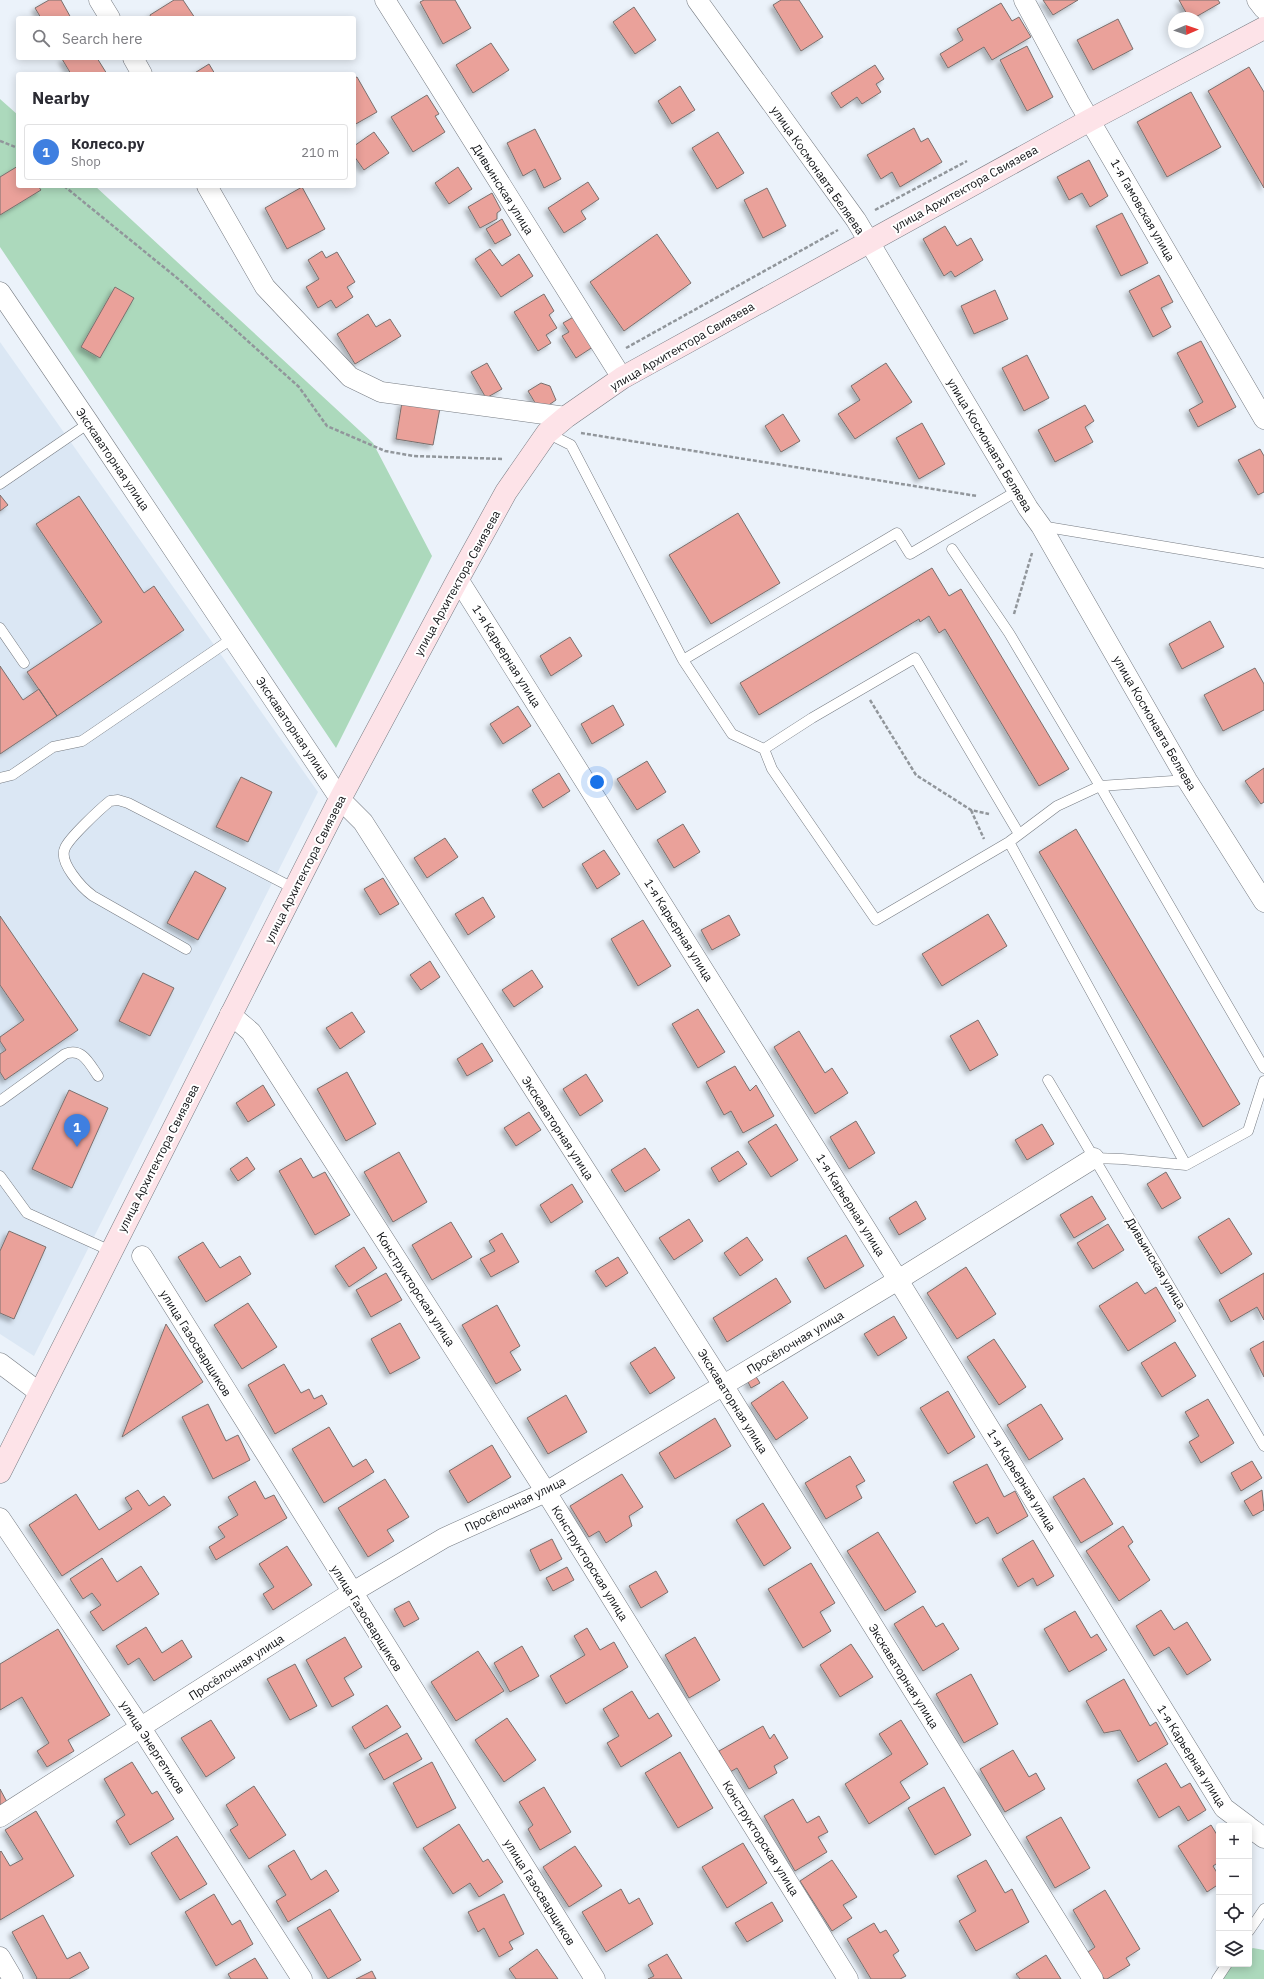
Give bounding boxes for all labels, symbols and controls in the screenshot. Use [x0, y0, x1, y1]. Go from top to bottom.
north arrow [1168, 12, 1204, 48]
search box [16, 16, 356, 60]
icon: search [30, 27, 52, 49]
text: Search here [62, 29, 142, 48]
text: Nearby [32, 87, 90, 109]
street label: улица Космонавта Беляева [768, 103, 868, 238]
text: Колесо.ру [71, 134, 144, 153]
street label: Дивьинская улица [469, 141, 537, 238]
street label: улица Архитектора Свиязева [890, 141, 1041, 234]
text: 1 [42, 144, 50, 161]
text: 210 m [301, 144, 339, 161]
text: Shop [71, 153, 101, 170]
street label: 1-я Гамовская улица [1108, 156, 1179, 264]
street label: улица Архитектора Свиязева [607, 298, 757, 394]
street label: улица Космонавта Беляева [944, 375, 1036, 515]
street label: Экскаваторная улица [73, 405, 153, 514]
street label: улица Архитектора Свиязева [411, 507, 504, 658]
street label: 1-я Карьерная улица [469, 602, 545, 711]
street label: улица Космонавта Беляева [1110, 653, 1200, 794]
street label: Экскаваторная улица [253, 674, 333, 783]
your location [587, 772, 607, 792]
street label: улица Архитектора Свиязева [261, 792, 349, 946]
street label: 1-я Карьерная улица [641, 876, 717, 985]
street label: Экскаваторная улица [519, 1073, 598, 1183]
street label: улица Архитектора Свиязева [114, 1081, 202, 1235]
pin: 1 [64, 1114, 90, 1147]
street label: 1-я Карьерная улица [813, 1151, 889, 1260]
street label: Дивьинская улица [1123, 1214, 1190, 1312]
street label: Конструкторская улица [373, 1229, 459, 1349]
street label: улица Газосварщиков [157, 1287, 235, 1399]
street label: Просёлочная улица [744, 1307, 847, 1377]
street label: Экскаваторная улица [695, 1346, 772, 1457]
street label: 1-я Карьерная улица [984, 1426, 1060, 1535]
street label: Просёлочная улица [462, 1473, 568, 1535]
street label: Конструкторская улица [548, 1503, 632, 1624]
street label: улица Газосварщиков [328, 1562, 406, 1674]
street label: Экскаваторная улица [866, 1621, 943, 1732]
street label: Просёлочная улица [186, 1630, 287, 1703]
street label: улица Энергетиков [117, 1698, 189, 1796]
street label: 1-я Карьерная улица [1154, 1702, 1230, 1811]
street label: Конструкторская улица [719, 1778, 803, 1899]
map controls [1216, 1823, 1252, 1967]
button: + [1216, 1823, 1252, 1859]
street label: улица Газосварщиков [501, 1836, 579, 1948]
button: − [1216, 1859, 1252, 1895]
button: locate [1216, 1895, 1252, 1931]
button: layers [1216, 1931, 1252, 1967]

